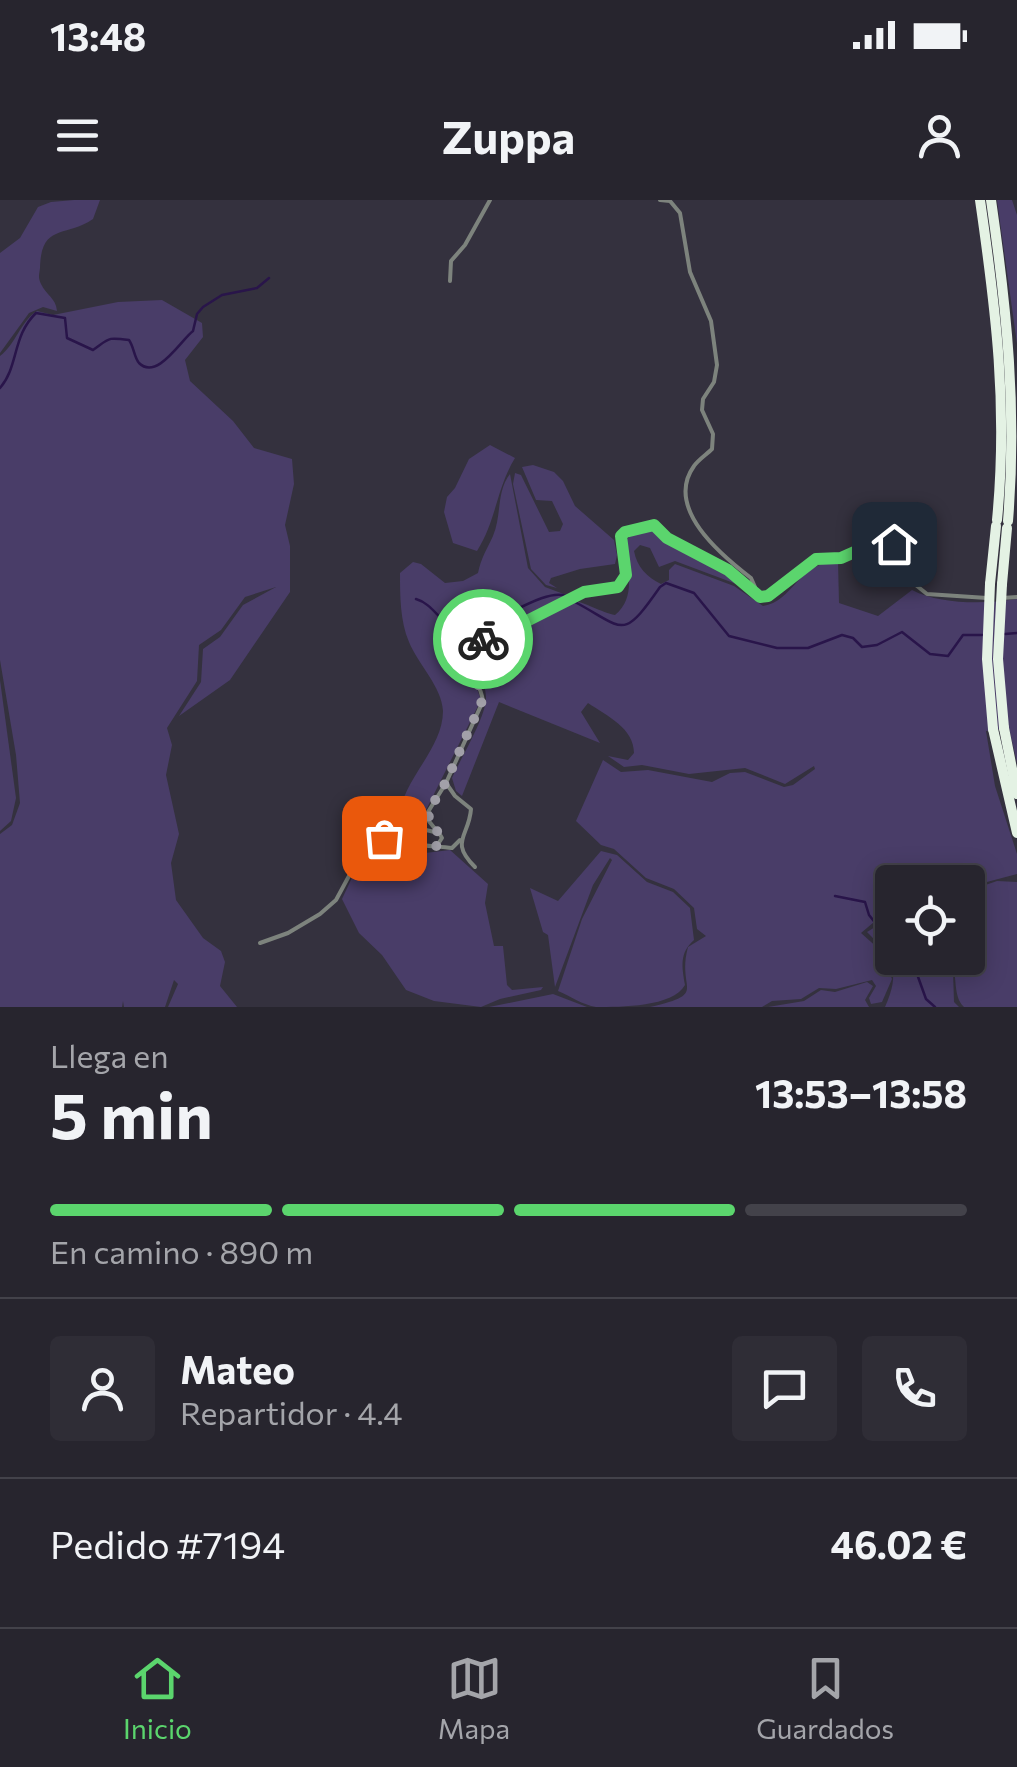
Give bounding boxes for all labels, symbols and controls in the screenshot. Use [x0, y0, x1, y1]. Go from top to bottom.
text: 13:48 [50, 12, 146, 59]
icon: menu [50, 108, 105, 163]
text: Zuppa [442, 108, 575, 163]
icon: person [912, 108, 967, 163]
pin [852, 502, 937, 587]
icon: home [867, 517, 922, 572]
courier [433, 589, 533, 689]
icon: bike [456, 612, 511, 667]
pin [342, 796, 427, 881]
icon: bag [357, 811, 412, 866]
map controls [875, 865, 985, 975]
button: locate [875, 865, 985, 975]
text: Llega en [50, 1035, 169, 1075]
text: 13:53–13:58 [755, 1069, 967, 1116]
text: 5 min [50, 1073, 213, 1152]
text: En camino · 890 m [50, 1231, 313, 1271]
button: person [50, 1336, 155, 1441]
button: chat [732, 1336, 837, 1441]
button: phone [862, 1336, 967, 1441]
text: Mateo [180, 1345, 295, 1392]
text: Repartidor · 4.4 [180, 1392, 403, 1432]
text: Pedido #7194 [50, 1520, 285, 1567]
text: 46.02 € [831, 1520, 967, 1567]
tab: Inicio [123, 1651, 192, 1745]
tab: Mapa [438, 1651, 510, 1745]
tab: Guardados [756, 1651, 894, 1745]

